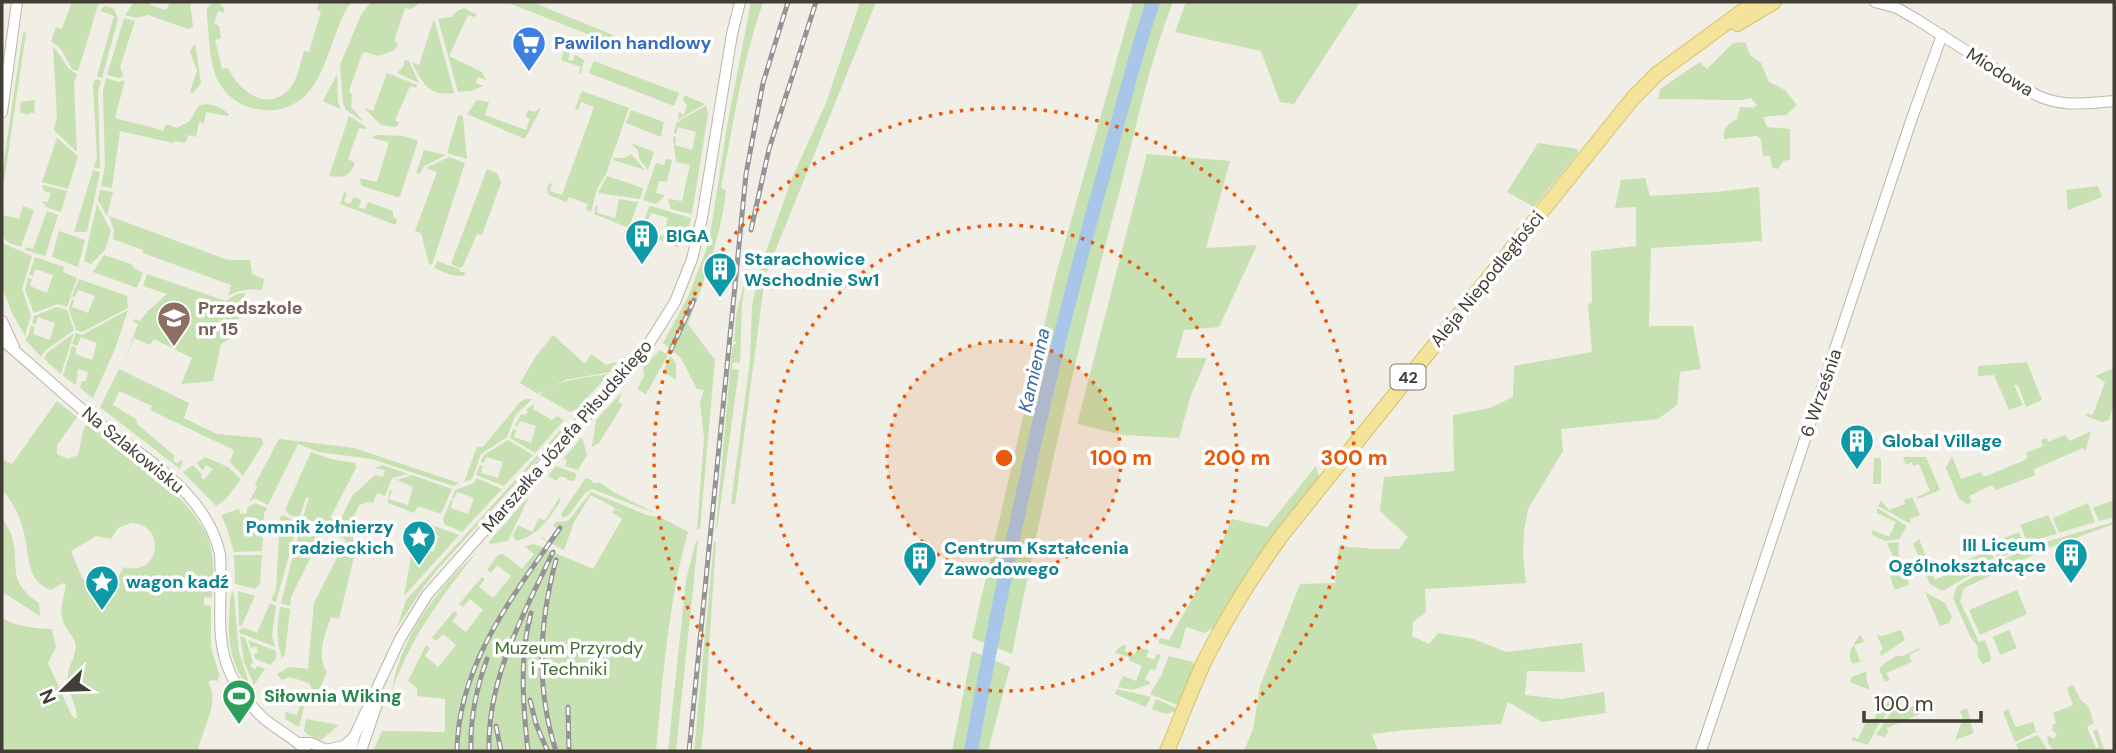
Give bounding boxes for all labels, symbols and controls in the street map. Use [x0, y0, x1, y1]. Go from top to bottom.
supermarket icon: Pawilon handlowy [510, 24, 548, 73]
place label: Pawilon handlowy [554, 31, 712, 55]
street label: Miodowa [1962, 42, 2038, 102]
street label: Aleja Niepodległości [1425, 206, 1549, 352]
building icon: BIGA [623, 217, 661, 266]
place label: BIGA [666, 224, 709, 248]
place label: Starachowice Wschodnie Sw1 [744, 247, 879, 292]
building icon: Starachowice Wschodnie Sw1 [701, 250, 739, 299]
place label: Przedszkole nr 15 [198, 296, 303, 341]
school or university icon: Przedszkole nr 15 [155, 299, 193, 348]
water label: Kamienna [1012, 325, 1056, 415]
street label: Marszałka Józefa Piłsudskiego [477, 334, 657, 538]
street label: 6 Września [1795, 346, 1847, 440]
road number: 42 [1390, 364, 1426, 390]
street label: Na Szlakowisku [77, 401, 189, 499]
building icon: Global Village [1838, 422, 1876, 471]
place label: Global Village [1882, 429, 2002, 453]
text: 100 m [1090, 444, 1152, 472]
text: 200 m [1204, 444, 1270, 472]
text: 300 m [1321, 444, 1387, 472]
centre of rings [992, 446, 1016, 470]
place label: Pomnik żołnierzy radzieckich [246, 515, 394, 560]
place icon: Pomnik żołnierzy radzieckich [400, 518, 438, 567]
place label: III Liceum Ogólnokształcące [1888, 533, 2046, 578]
place label: Centrum Kształcenia Zawodowego [944, 536, 1129, 581]
building icon: III Liceum Ogólnokształcące [2052, 536, 2090, 585]
building icon: Centrum Kształcenia Zawodowego [901, 539, 939, 588]
place icon: wagon kadź [83, 563, 121, 612]
place label: wagon kadź [126, 570, 229, 594]
park label: Muzeum Przyrody i Techniki [495, 636, 643, 681]
north arrow [28, 655, 98, 725]
sports icon: Siłownia Wiking [220, 677, 258, 726]
scale bar [1864, 680, 1981, 724]
place label: Siłownia Wiking [264, 684, 402, 708]
text: N [34, 685, 62, 708]
text: 100 m [1874, 690, 1934, 718]

